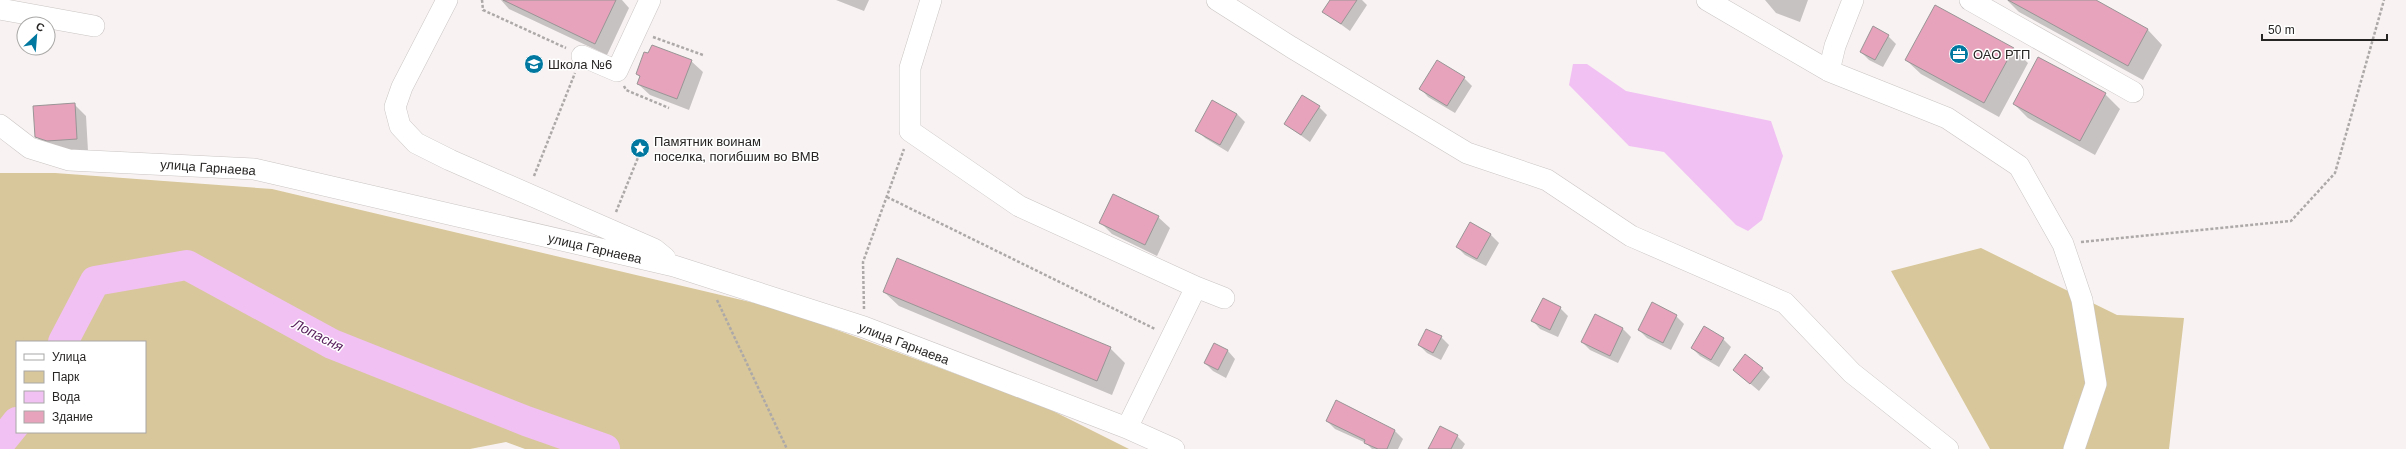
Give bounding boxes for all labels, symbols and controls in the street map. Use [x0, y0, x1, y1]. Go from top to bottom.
north arrow [16, 16, 56, 56]
scale bar [2262, 16, 2387, 42]
text: С [34, 20, 47, 34]
text: 50 m [2268, 23, 2295, 37]
office icon: ОАО РТП [1948, 43, 1970, 65]
place label: ОАО РТП [1973, 47, 2030, 62]
school or university icon: Школа №6 [523, 53, 545, 75]
place label: Школа №6 [548, 57, 612, 72]
place label: Памятник воинам поселка, погибшим во ВМВ [654, 134, 819, 164]
place icon: Памятник воинам поселка, погибшим во ВМВ [629, 137, 651, 159]
street label: улица Гарнаева [160, 157, 257, 178]
street label: улица Гарнаева [547, 230, 644, 267]
water label: Лопасня [289, 315, 347, 355]
street label: улица Гарнаева [856, 319, 952, 368]
legend [16, 341, 146, 433]
text: Улица [52, 350, 86, 364]
text: Парк [52, 370, 80, 384]
text: Вода [52, 390, 80, 404]
text: Здание [52, 410, 93, 424]

